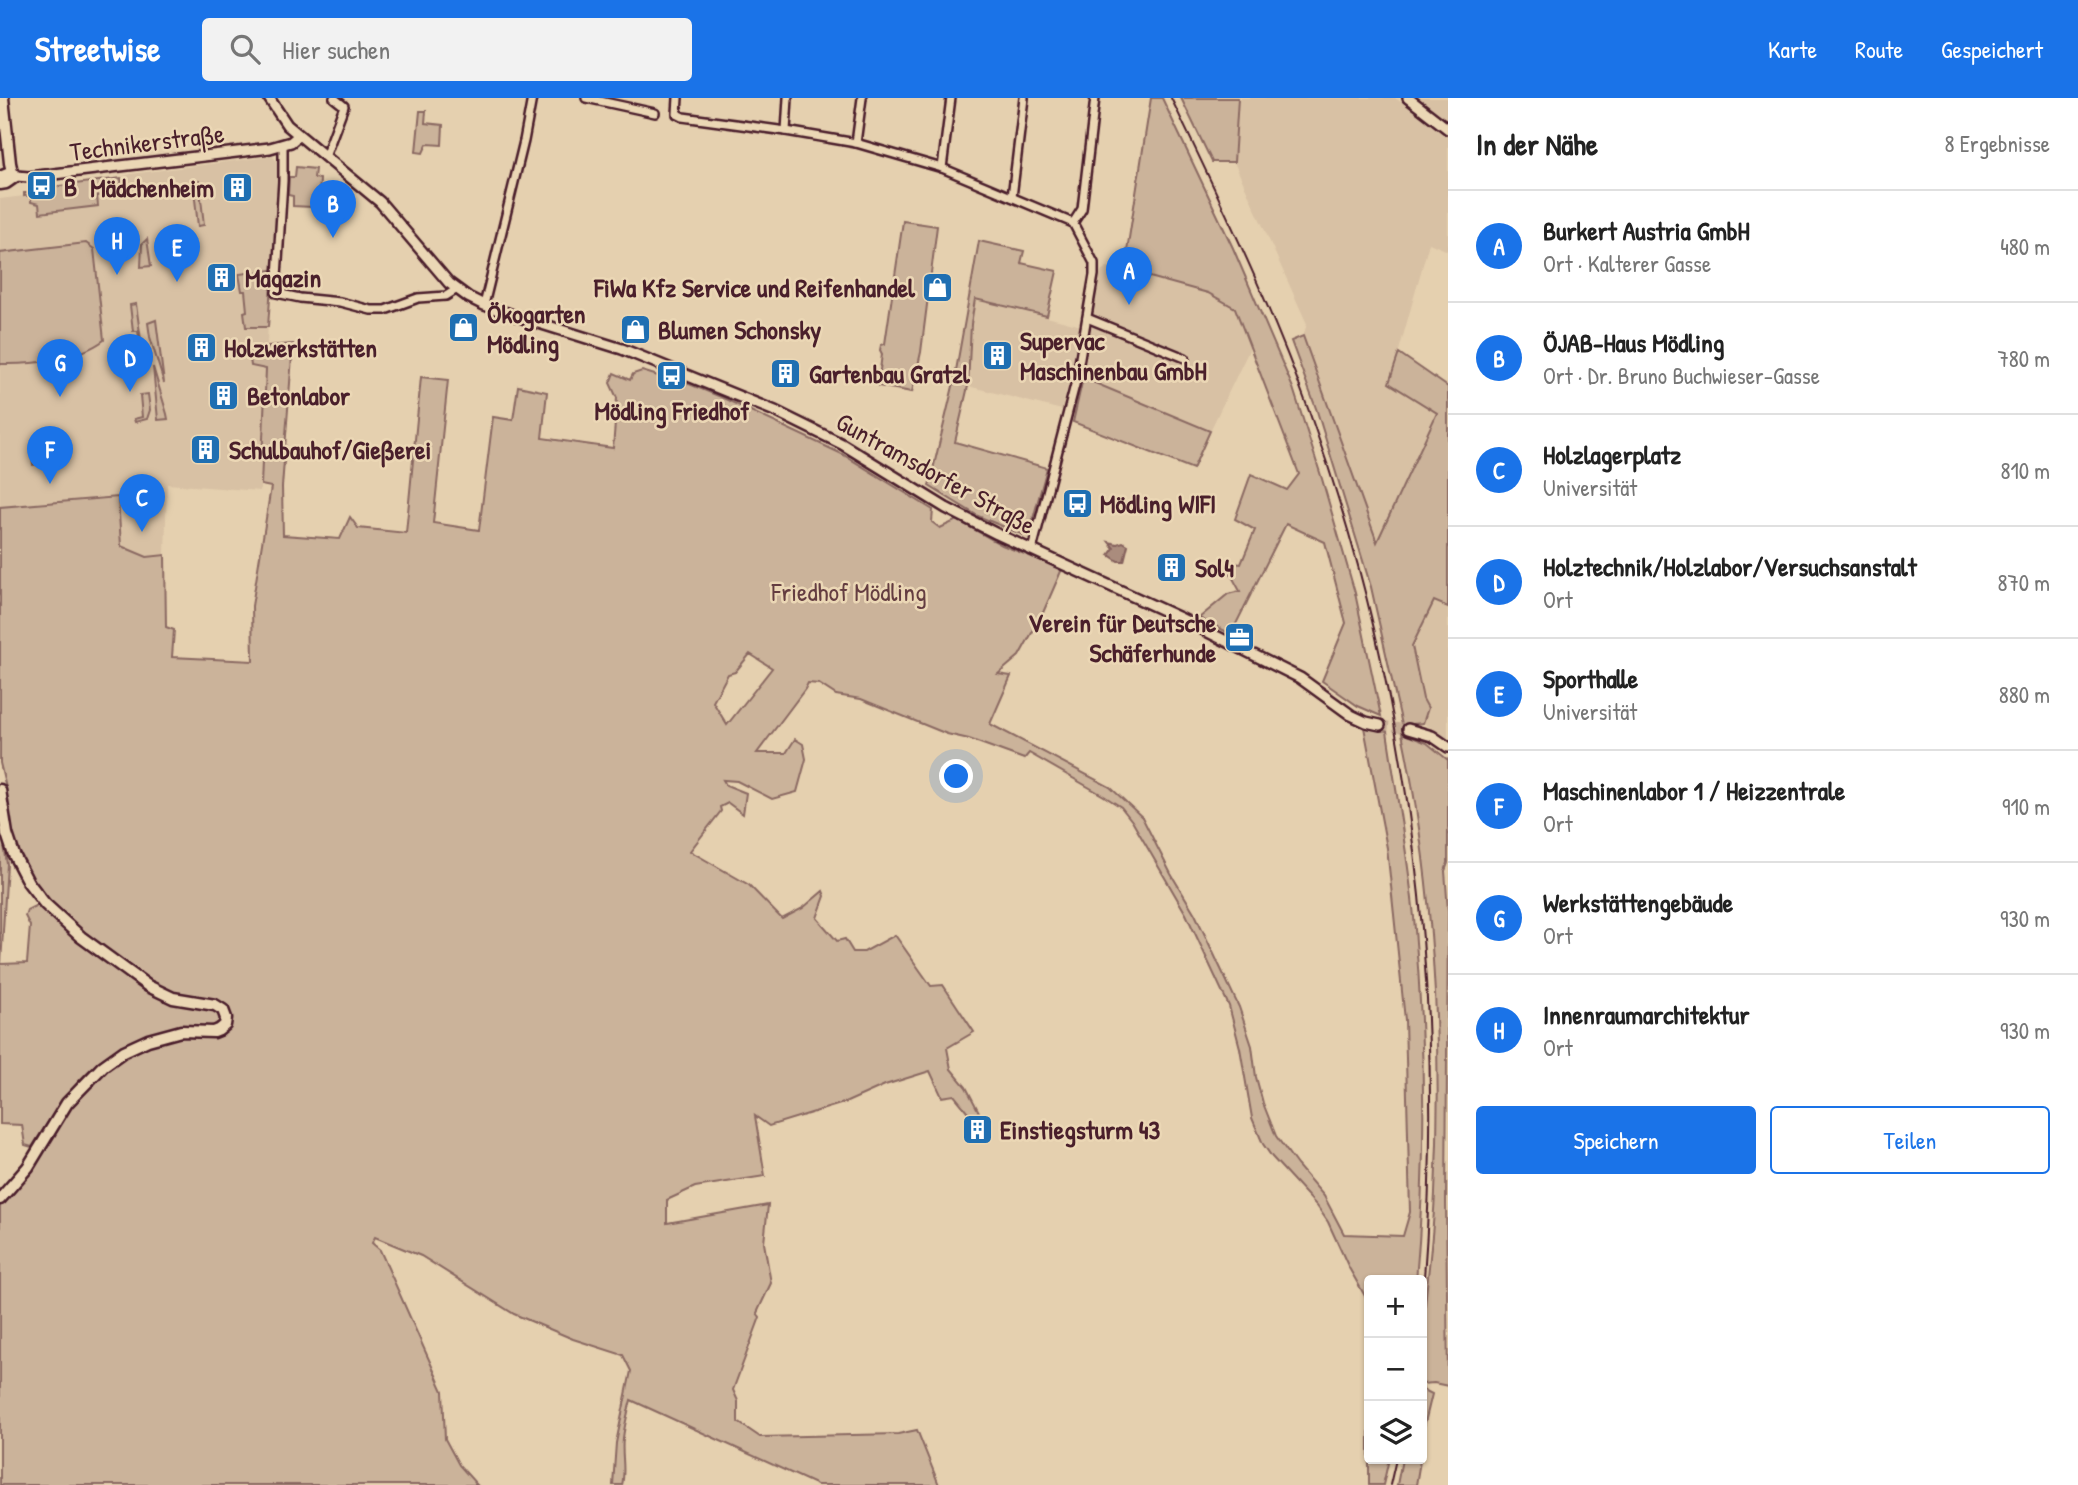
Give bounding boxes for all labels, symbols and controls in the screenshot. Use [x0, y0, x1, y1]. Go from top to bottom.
search box [202, 18, 692, 81]
text: Streetwise [35, 27, 160, 71]
icon: search [226, 30, 264, 68]
text: Hier suchen [282, 32, 390, 67]
text: Karte [1768, 33, 1817, 65]
text: Route [1855, 33, 1903, 65]
text: Gespeichert [1941, 33, 2043, 65]
street label: Technikerstraße [68, 115, 226, 169]
text: In der Nähe [1476, 124, 1598, 164]
text: 8 Ergebnisse [1944, 128, 2050, 159]
bus stop icon: B [24, 169, 58, 203]
place label: B [64, 169, 77, 204]
place label: Mädchenheim [90, 170, 214, 205]
building icon: Mädchenheim [220, 170, 254, 204]
pin: B [310, 180, 356, 238]
text: Burkert Austria GmbH [1543, 213, 1750, 248]
pin: H [94, 217, 140, 275]
pin: E [154, 224, 200, 282]
text: A [1493, 231, 1505, 262]
text: 480 m [2000, 231, 2050, 262]
pin: A [1106, 247, 1152, 305]
text: Ort · Kalterer Gasse [1543, 248, 1711, 279]
building icon: Magazin [205, 260, 239, 294]
place label: Magazin [245, 260, 321, 296]
place label: FiWa Kfz Service und Reifenhandel [593, 270, 916, 305]
shop icon: FiWa Kfz Service und Reifenhandel [921, 270, 955, 304]
place label: Ökogarten Mödling [487, 296, 586, 362]
shop icon: Ökogarten Mödling [447, 311, 481, 345]
shop icon: Blumen Schonsky [618, 312, 652, 346]
place label: Blumen Schonsky [658, 312, 821, 348]
place label: Supervac Maschinenbau GmbH [1020, 323, 1207, 388]
text: ÖJAB-Haus Mödling [1543, 325, 1724, 360]
building icon: Holzwerkstätten [184, 330, 218, 364]
place label: Holzwerkstätten [224, 330, 377, 365]
pin: D [107, 334, 153, 392]
building icon: Supervac Maschinenbau GmbH [980, 338, 1014, 372]
pin: G [37, 339, 83, 397]
text: B [1493, 343, 1505, 374]
text: 780 m [1997, 343, 2050, 374]
building icon: Gartenbau Gratzl [769, 356, 803, 390]
place label: Gartenbau Gratzl [809, 356, 971, 391]
bus stop icon: Mödling Friedhof [655, 358, 689, 392]
text: Ort · Dr. Bruno Buchwieser-Gasse [1543, 360, 1820, 391]
building icon: Betonlabor [207, 378, 241, 412]
place label: Betonlabor [247, 378, 351, 413]
place label: Mödling Friedhof [595, 393, 750, 429]
street label: Guntramsdorfer Straße [830, 404, 1042, 542]
pin: F [27, 426, 73, 484]
building icon: Schulbauhof/Gießerei [189, 432, 223, 466]
place label: Schulbauhof/Gießerei [229, 432, 431, 468]
text: Holzlagerplatz [1543, 437, 1681, 472]
text: C [1493, 455, 1505, 486]
text: 810 m [2000, 455, 2050, 486]
text: Universität [1543, 472, 1637, 503]
pin: C [119, 474, 165, 532]
bus stop icon: Mödling WIFI [1060, 486, 1094, 520]
place label: Mödling WIFI [1100, 486, 1216, 522]
text: Holztechnik/Holzlabor/Versuchsanstalt [1543, 549, 1917, 584]
building icon: Sol4 [1155, 550, 1189, 584]
place label: Sol4 [1195, 550, 1234, 585]
text: D [1494, 567, 1504, 598]
text: 870 m [1997, 567, 2050, 598]
park label: Friedhof Mödling [771, 574, 926, 609]
text: Ort [1543, 584, 1573, 615]
place label: Verein für Deutsche Schäferhunde [1028, 605, 1217, 670]
office icon: Verein für Deutsche Schäferhunde [1222, 620, 1256, 654]
text: Sporthalle [1543, 661, 1638, 696]
text: E [1494, 679, 1504, 710]
text: 880 m [1999, 679, 2050, 710]
text: Universität [1543, 696, 1637, 727]
your location [939, 759, 973, 793]
text: Maschinenlabor 1 / Heizzentrale [1543, 773, 1845, 808]
text: F [1495, 791, 1503, 822]
text: 910 m [2002, 791, 2050, 822]
text: Ort [1543, 808, 1573, 839]
text: Werkstättengebäude [1543, 885, 1733, 920]
text: G [1493, 903, 1505, 934]
text: 930 m [2000, 903, 2050, 934]
text: Ort [1543, 920, 1573, 951]
text: Innenraumarchitektur [1543, 997, 1749, 1032]
text: H [1494, 1015, 1504, 1046]
text: 930 m [2000, 1015, 2050, 1046]
text: Ort [1543, 1032, 1573, 1063]
button: Speichern [1476, 1106, 1756, 1174]
button: Teilen [1770, 1106, 2050, 1174]
building icon: Einstiegsturm 43 [960, 1112, 994, 1146]
place label: Einstiegsturm 43 [1000, 1112, 1161, 1148]
map controls [1364, 1275, 1427, 1464]
button: + [1364, 1275, 1427, 1338]
button: − [1364, 1338, 1427, 1401]
button: layers [1364, 1401, 1427, 1464]

